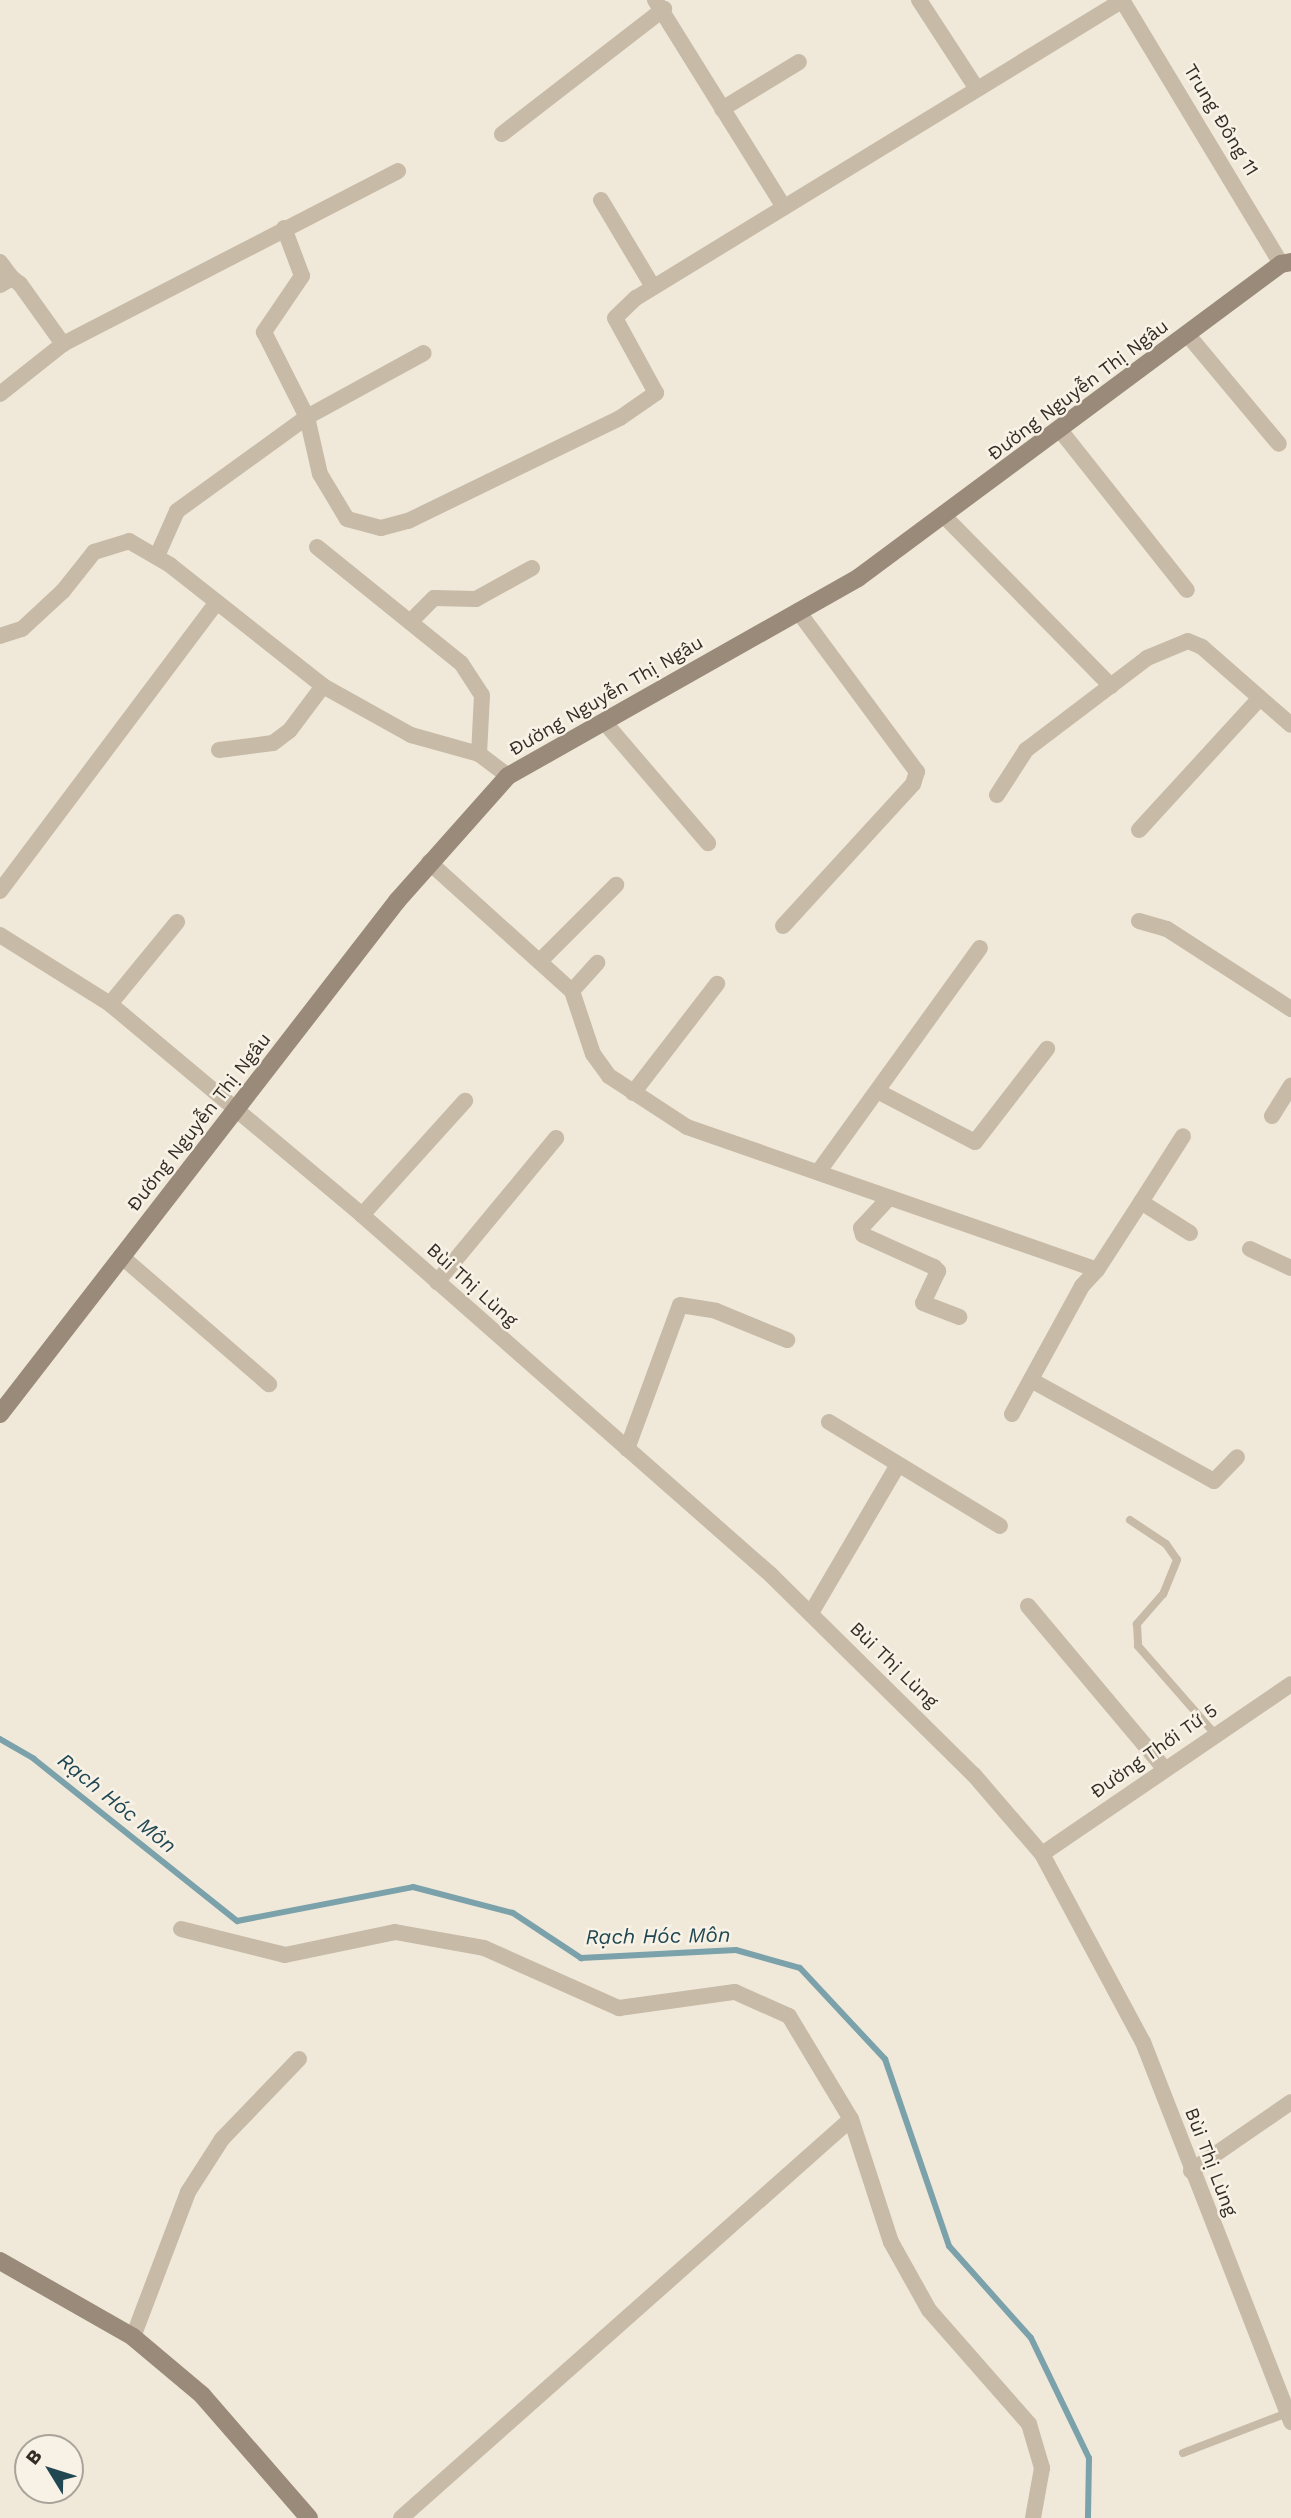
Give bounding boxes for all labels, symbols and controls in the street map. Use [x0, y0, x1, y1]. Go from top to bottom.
street label: Trung Đông 11 [1179, 60, 1263, 180]
street label: Đường Nguyễn Thị Ngâu [983, 314, 1173, 466]
street label: Đường Nguyễn Thị Ngâu [505, 631, 707, 761]
street label: Đường Nguyễn Thị Ngâu [122, 1028, 276, 1216]
street label: Bùi Thị Lùng [422, 1238, 522, 1332]
street label: Bùi Thị Lùng [845, 1617, 943, 1713]
street label: Đường Thới Tứ 5 [1086, 1698, 1222, 1804]
water label: Rạch Hóc Môn [53, 1748, 181, 1858]
water label: Rạch Hóc Môn [585, 1922, 731, 1950]
street label: Bùi Thị Lùng [1180, 2104, 1242, 2220]
north arrow [14, 2434, 84, 2504]
text: B [21, 2445, 47, 2469]

